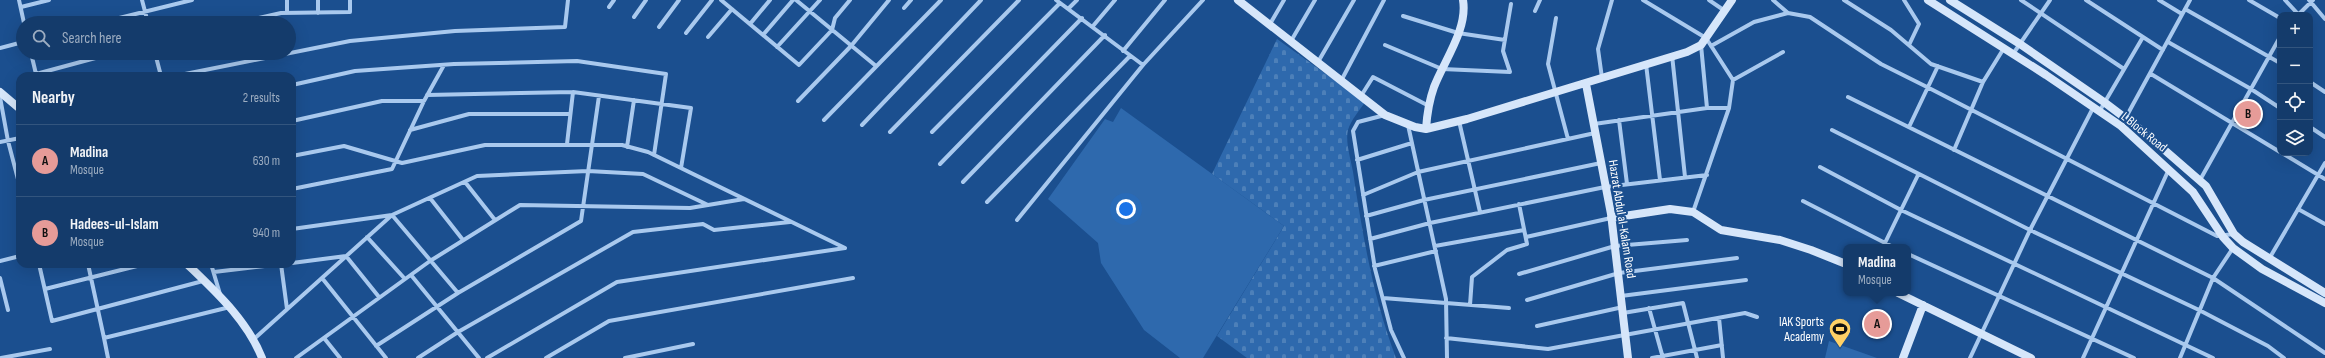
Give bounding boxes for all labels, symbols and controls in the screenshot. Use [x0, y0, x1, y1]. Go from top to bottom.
map controls [2277, 12, 2313, 156]
button: + [2277, 12, 2313, 48]
search box [16, 16, 296, 60]
icon: search [30, 27, 52, 49]
text: Search here [62, 29, 122, 48]
button: − [2277, 48, 2313, 84]
button: locate [2277, 84, 2313, 120]
text: Nearby [32, 88, 75, 108]
text: 2 results [243, 90, 280, 106]
pin: B [2235, 99, 2261, 129]
street label: L Block Road [2118, 109, 2170, 155]
button: layers [2277, 120, 2313, 156]
text: Madina [70, 143, 108, 162]
text: A [42, 153, 48, 169]
text: 630 m [253, 153, 280, 169]
street label: Hazrat Abdul al-Kalam Road [1605, 159, 1639, 279]
text: Mosque [70, 162, 104, 178]
your location [1116, 199, 1136, 219]
text: Hadees-ul-Islam [70, 215, 159, 234]
text: B [42, 225, 48, 241]
text: 940 m [253, 225, 280, 241]
text: Mosque [70, 234, 104, 250]
popup [1843, 244, 1911, 296]
text: Madina [1858, 253, 1896, 272]
text: Mosque [1858, 272, 1892, 288]
pin: A [1864, 309, 1890, 339]
place label: IAK Sports Academy [1779, 314, 1824, 345]
sports icon: IAK Sports Academy [1827, 316, 1853, 349]

